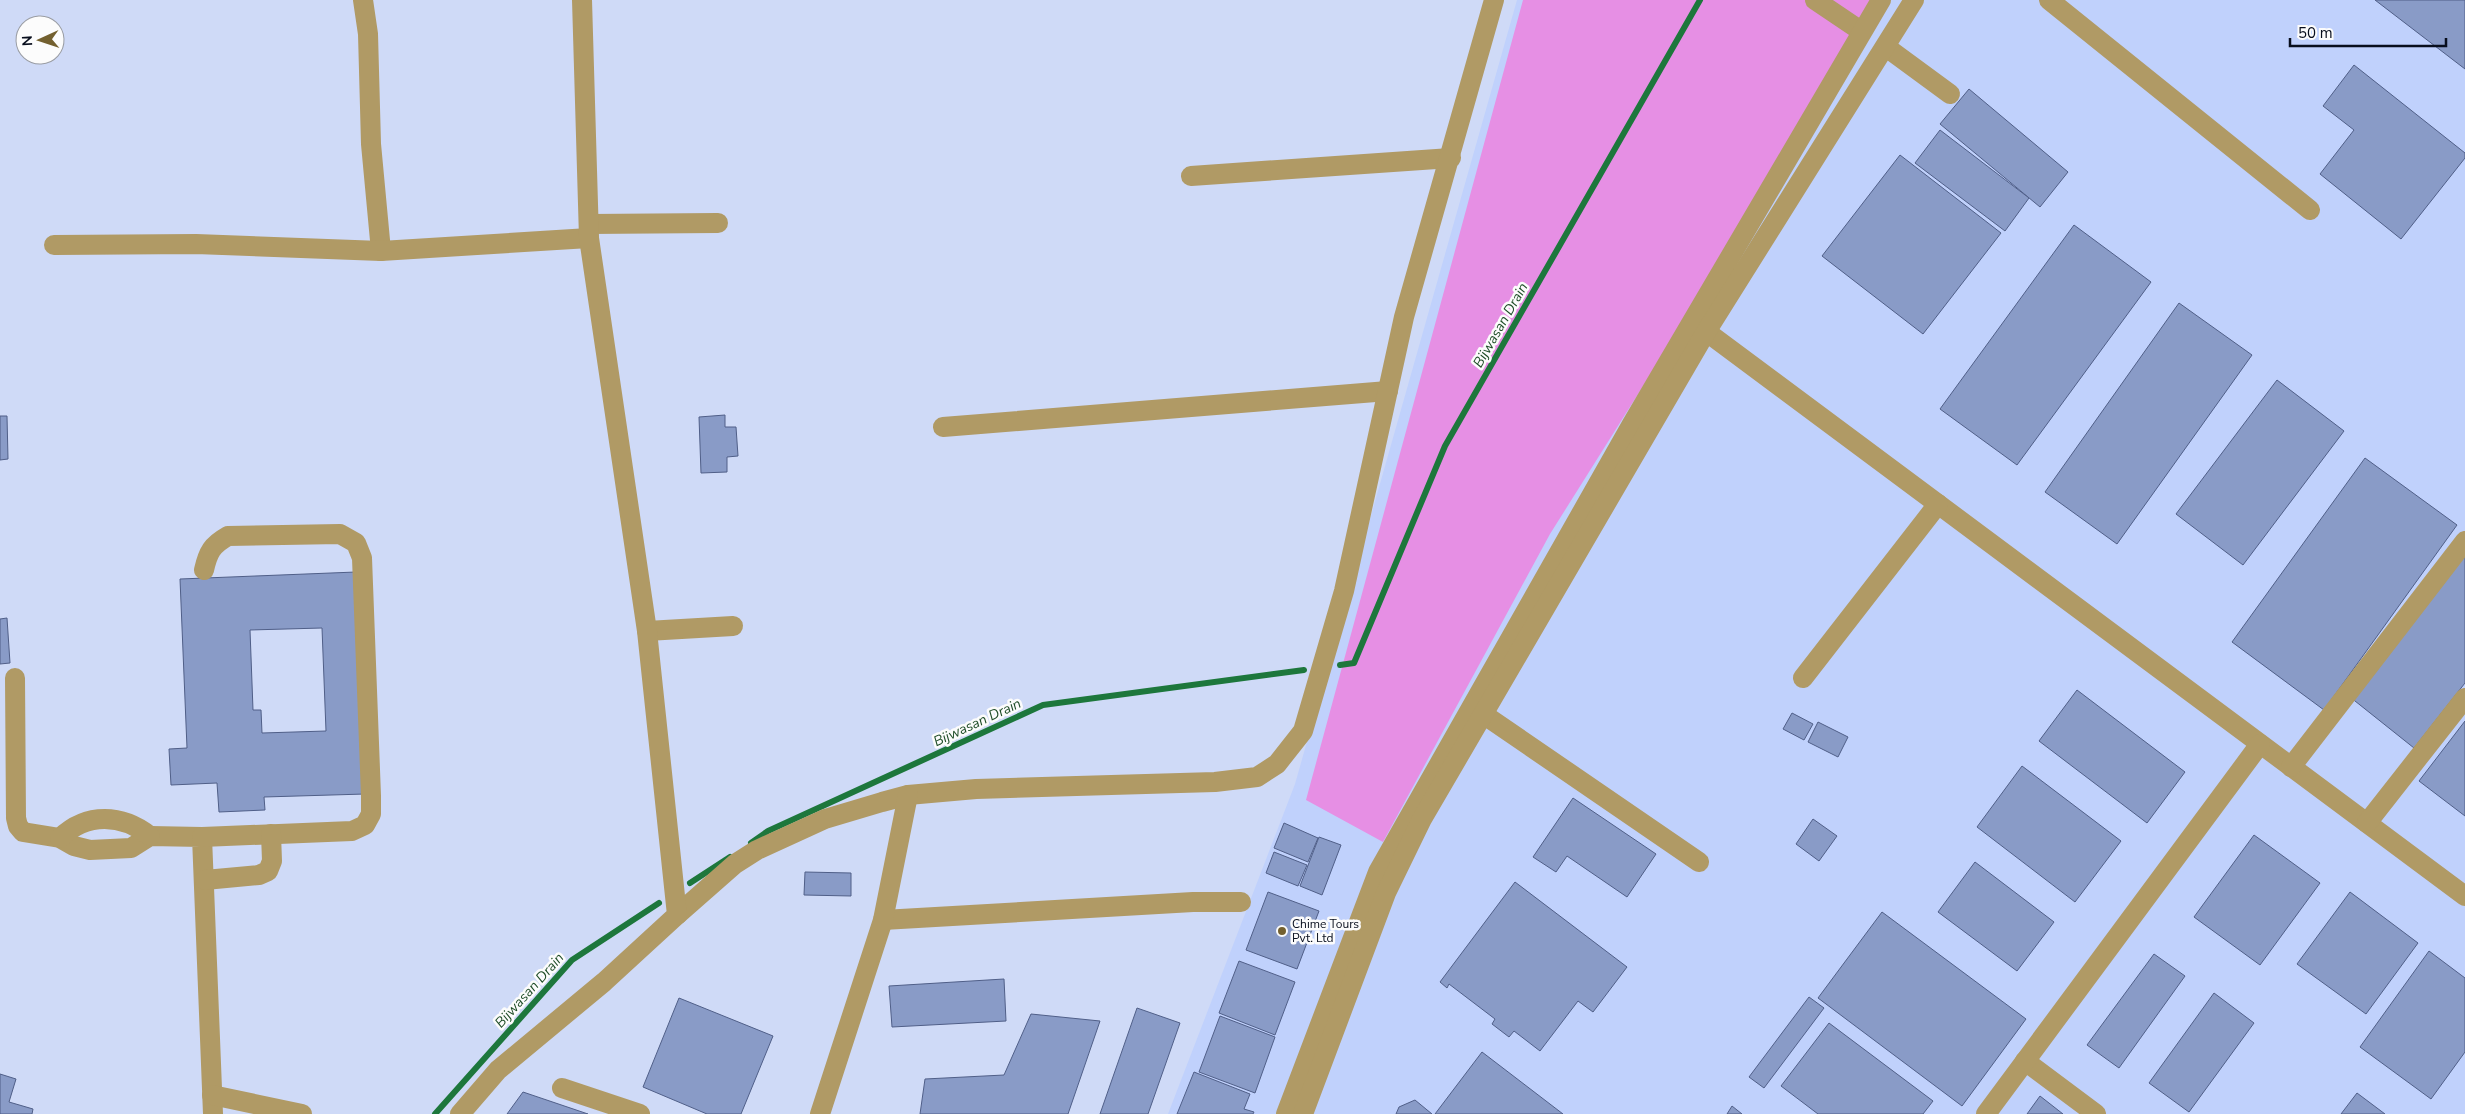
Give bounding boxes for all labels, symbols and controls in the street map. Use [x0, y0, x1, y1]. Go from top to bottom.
north arrow [15, 15, 65, 65]
scale bar [2290, 15, 2446, 47]
text: 50 m [2298, 23, 2333, 43]
text: N [18, 35, 37, 46]
water label: Bijwasan Drain [1469, 279, 1532, 371]
water label: Bijwasan Drain [930, 694, 1024, 751]
place label: Chime Tours Pvt. Ltd [1292, 916, 1359, 946]
marker: Chime Tours Pvt. Ltd [1276, 925, 1288, 937]
water label: Bijwasan Drain [491, 949, 568, 1032]

